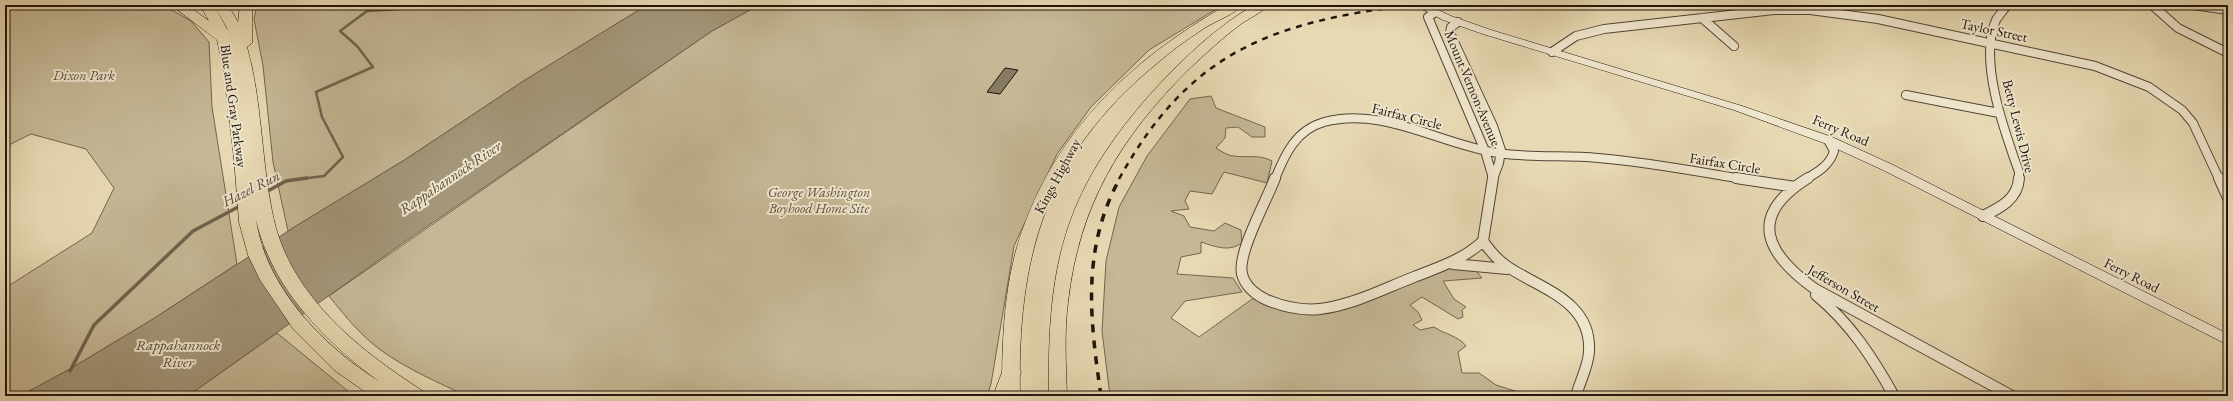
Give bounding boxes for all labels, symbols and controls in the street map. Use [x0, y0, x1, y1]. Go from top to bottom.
street label: Taylor Street [1959, 14, 2030, 46]
street label: Mount Vernon Avenue [1440, 27, 1506, 149]
street label: Blue and Gray Parkway [216, 43, 252, 170]
park label: Dixon Park [52, 66, 116, 84]
street label: Betty Lewis Drive [1999, 78, 2039, 175]
street label: Fairfax Circle [1370, 99, 1444, 134]
street label: Ferry Road [1810, 110, 1873, 150]
water label: Rappahannock River [395, 135, 506, 218]
street label: Kings Highway [1030, 135, 1085, 217]
street label: Fairfax Circle [1688, 149, 1762, 178]
water label: Hazel Run [218, 165, 283, 211]
park label: George Washington Boyhood Home Site [768, 183, 870, 217]
street label: Ferry Road [2101, 253, 2164, 297]
street label: Jefferson Street [1804, 260, 1884, 316]
water label: Rappahannock River [136, 335, 220, 371]

